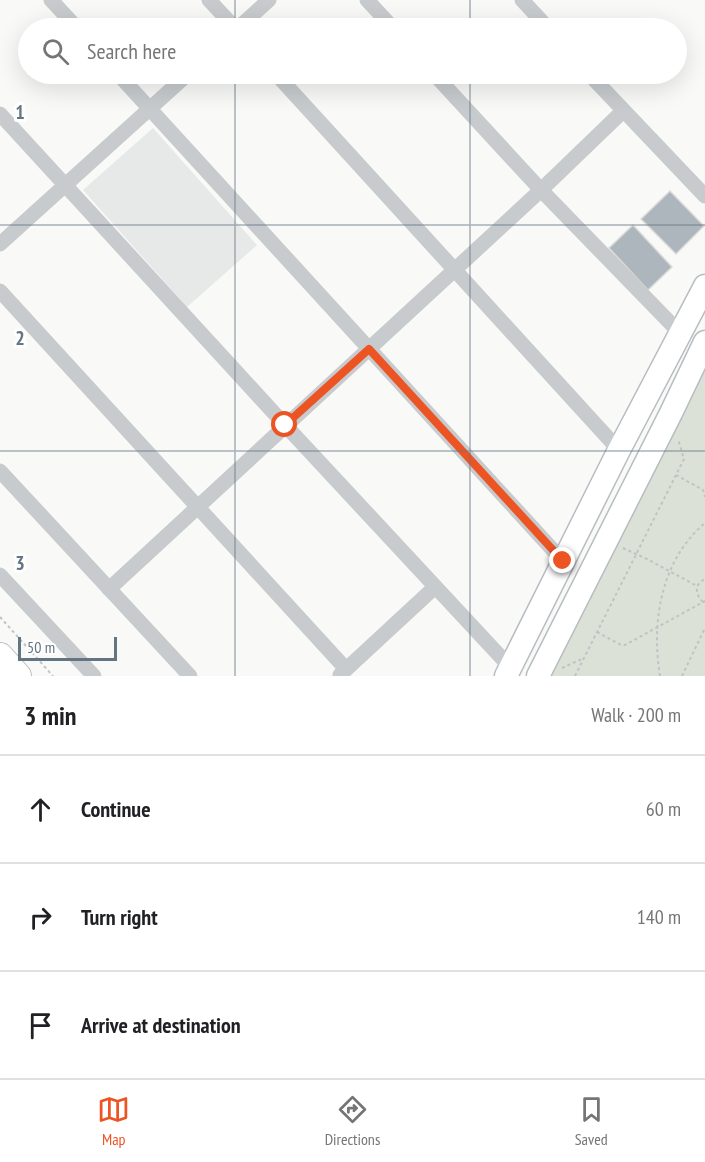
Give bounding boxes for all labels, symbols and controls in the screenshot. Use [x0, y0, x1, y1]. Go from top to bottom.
search box [18, 18, 687, 84]
icon: search [39, 35, 72, 68]
text: Search here [87, 37, 176, 65]
text: 1 [15, 99, 25, 125]
text: 2 [15, 325, 25, 351]
route start [271, 411, 297, 437]
route end [549, 547, 575, 573]
text: 3 [15, 550, 25, 576]
scale bar [18, 634, 117, 662]
text: 50 m [27, 637, 55, 657]
text: 3 min [24, 699, 77, 732]
text: Walk · 200 m [591, 702, 681, 728]
icon: ahead [24, 793, 57, 826]
text: Continue [81, 795, 151, 823]
text: 60 m [646, 796, 681, 822]
icon: right [24, 901, 57, 934]
text: Turn right [81, 903, 158, 931]
text: 140 m [637, 904, 681, 930]
icon: arrive [24, 1009, 57, 1042]
text: Arrive at destination [81, 1011, 241, 1039]
tab: Map [97, 1093, 130, 1149]
tab: Directions [325, 1093, 380, 1149]
tab: Saved [575, 1093, 608, 1149]

